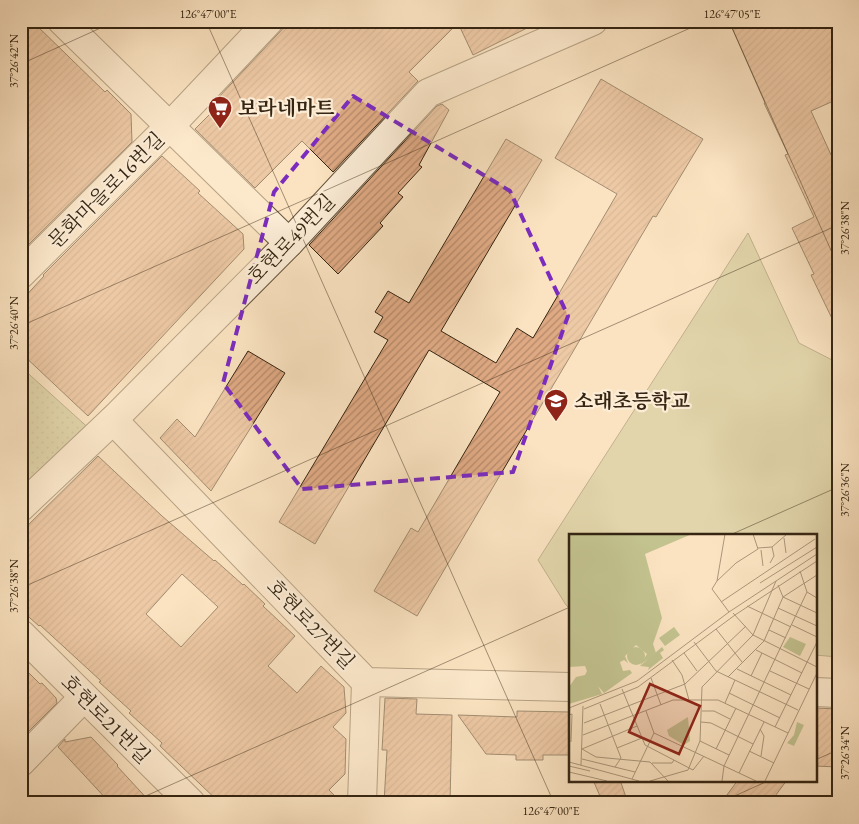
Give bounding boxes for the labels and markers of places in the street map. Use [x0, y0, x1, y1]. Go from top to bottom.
supermarket icon: 보라네마트 [207, 95, 233, 129]
place label: 보라네마트 [238, 95, 335, 121]
school or university icon: 소래초등학교 [543, 388, 569, 422]
place label: 소래초등학교 [574, 388, 691, 414]

